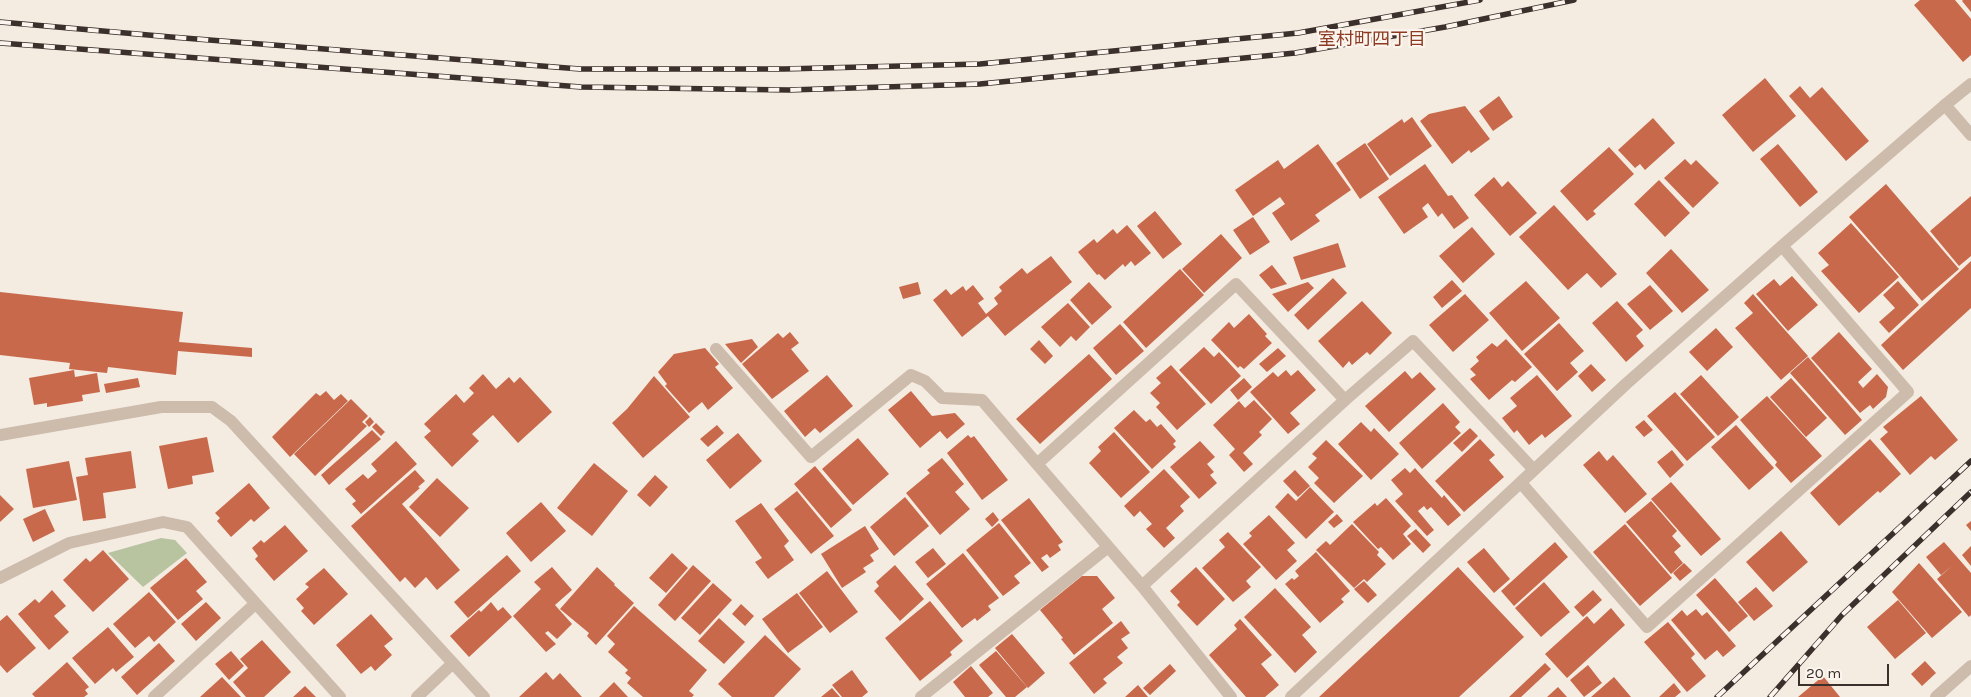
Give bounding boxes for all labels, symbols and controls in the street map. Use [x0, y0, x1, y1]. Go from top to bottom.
district label: 室村町四丁目 [1318, 29, 1426, 51]
scale bar [1801, 654, 1892, 686]
text: 20 m [1806, 664, 1841, 682]

